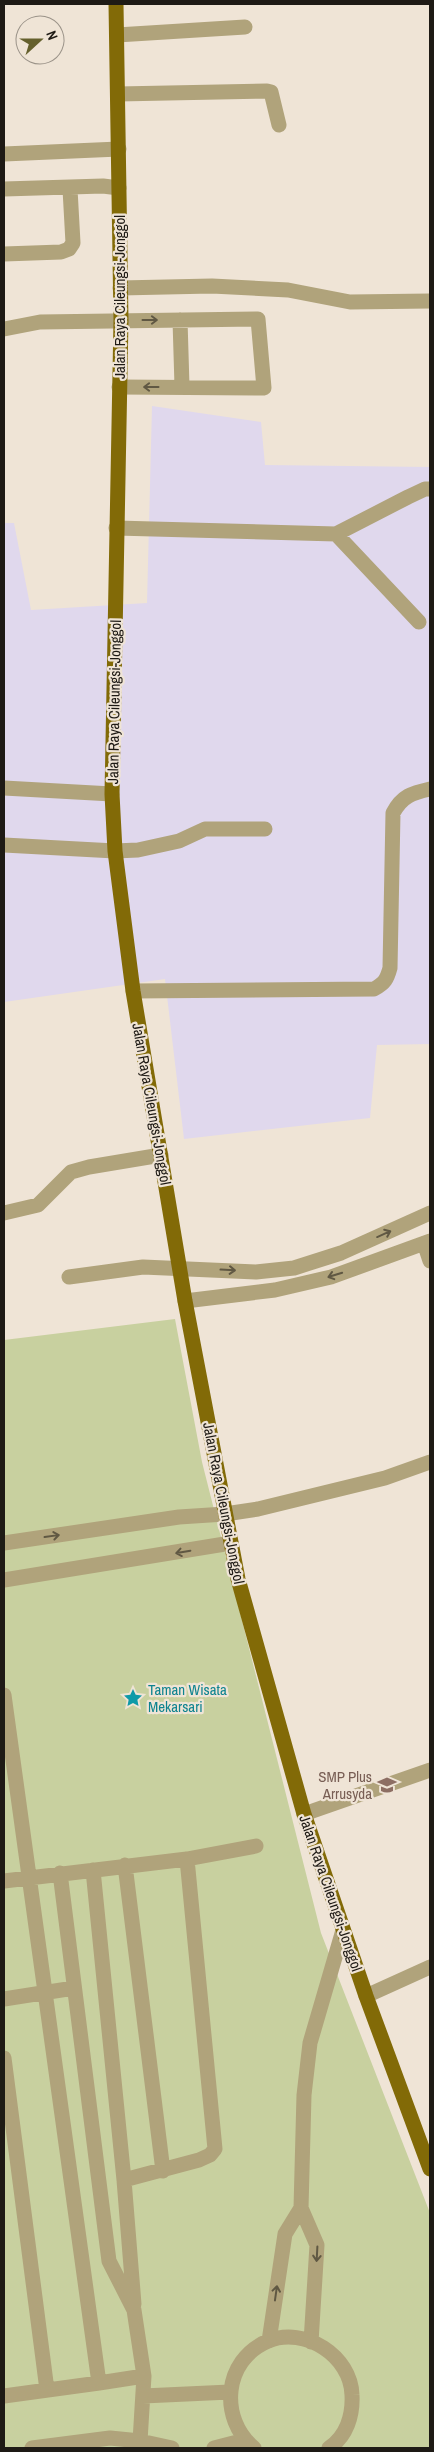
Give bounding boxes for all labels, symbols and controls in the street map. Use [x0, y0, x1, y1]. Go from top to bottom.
north arrow [15, 15, 65, 65]
text: N [42, 28, 62, 42]
street label: Jalan Raya Cileungsi-Jonggol [109, 215, 130, 379]
one-way arrow [142, 315, 158, 325]
one-way arrow [143, 382, 159, 391]
street label: Jalan Raya Cileungsi-Jonggol [102, 620, 126, 784]
street label: Jalan Raya Cileungsi-Jonggol [127, 1021, 177, 1187]
one-way arrow [376, 1229, 391, 1239]
one-way arrow [219, 1266, 235, 1275]
one-way arrow [327, 1271, 343, 1281]
street label: Jalan Raya Cileungsi-Jonggol [198, 1420, 250, 1586]
one-way arrow [44, 1530, 60, 1540]
one-way arrow [175, 1547, 191, 1557]
place label: Taman Wisata Mekarsari [148, 1679, 227, 1717]
place icon: Taman Wisata Mekarsari [122, 1687, 144, 1709]
place label: SMP Plus Arrusyda [318, 1766, 372, 1804]
school or university icon: SMP Plus Arrusyda [376, 1774, 398, 1796]
street label: Jalan Raya Cileungsi-Jonggol [294, 1812, 368, 1974]
one-way arrow [312, 2245, 321, 2261]
one-way arrow [271, 2285, 281, 2301]

